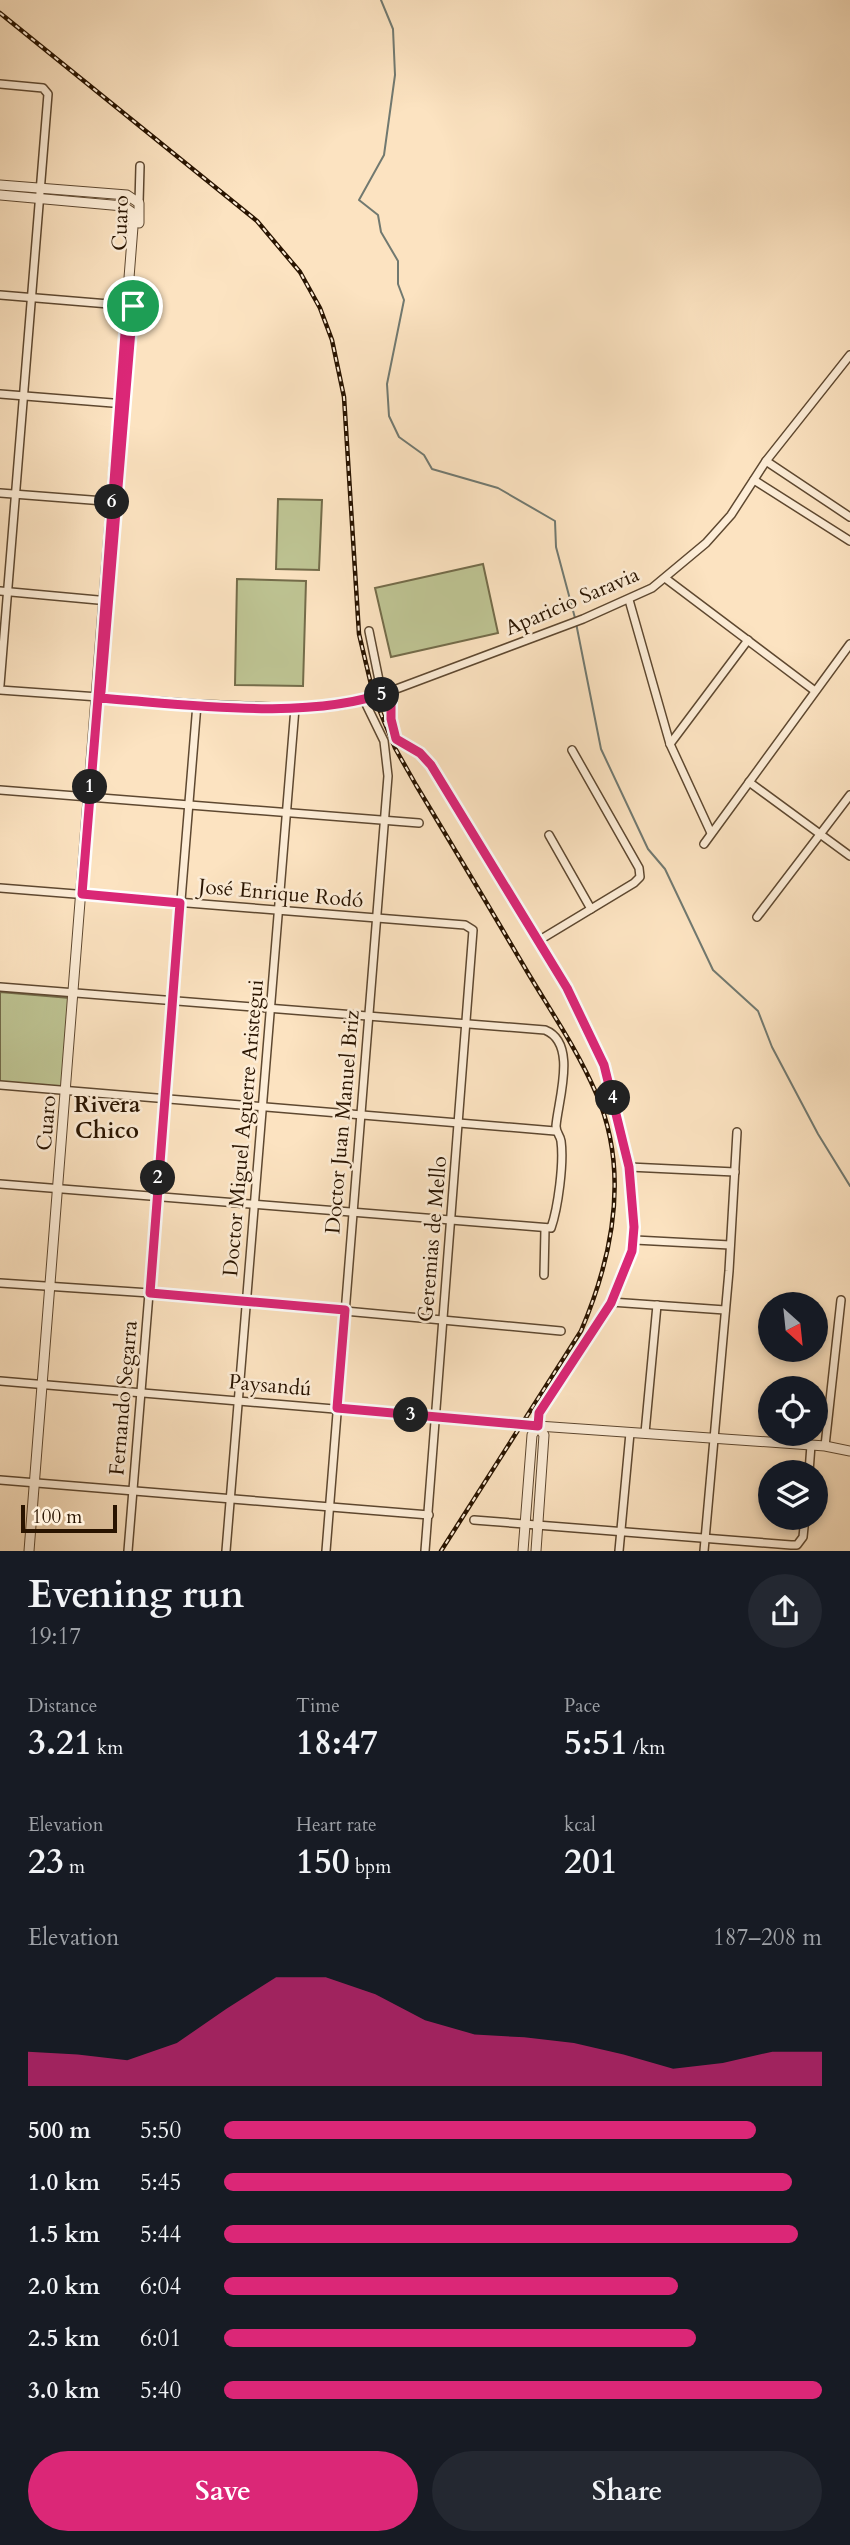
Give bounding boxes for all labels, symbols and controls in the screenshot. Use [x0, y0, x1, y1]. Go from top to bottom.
street label: Cuaro [105, 195, 136, 251]
pin [103, 276, 163, 336]
icon: arrive [114, 287, 152, 325]
pin: 6 [94, 484, 130, 520]
text: 6 [107, 488, 116, 514]
street label: Aparicio Saravia [501, 560, 644, 643]
pin: 5 [364, 678, 400, 712]
text: 5 [377, 681, 386, 707]
pin: 1 [72, 770, 108, 804]
text: 1 [85, 773, 94, 799]
street label: José Enrique Rodó [194, 872, 365, 915]
street label: Doctor Miguel Aguerre Aristegui [216, 978, 271, 1278]
street label: Doctor Juan Manuel Briz [318, 1008, 367, 1235]
pin: 4 [596, 1080, 630, 1116]
text: 4 [608, 1084, 617, 1110]
district label: Rivera Chico [74, 1089, 141, 1146]
street label: Cuaro [30, 1094, 63, 1152]
street label: Geremias de Mello [411, 1155, 454, 1323]
pin: 2 [140, 1160, 176, 1196]
text: 2 [153, 1164, 162, 1190]
north arrow [758, 1292, 828, 1362]
map controls [758, 1292, 828, 1530]
street label: Fernando Segarra [102, 1319, 145, 1477]
street label: Paysandú [227, 1367, 313, 1404]
button: locate [758, 1376, 828, 1446]
pin: 3 [394, 1398, 428, 1432]
text: 3 [406, 1401, 415, 1427]
button: layers [758, 1460, 828, 1530]
scale bar [21, 1502, 117, 1534]
text: 100 m [32, 1504, 82, 1530]
text: Evening run [28, 1569, 244, 1621]
button: share [748, 1574, 822, 1648]
text: 19:17 [28, 1621, 81, 1652]
text: Distance [28, 1693, 97, 1719]
text: Time [296, 1693, 340, 1719]
text: Pace [564, 1693, 601, 1719]
text: 3.21 [28, 1719, 92, 1767]
text: 18:47 [296, 1719, 378, 1767]
text: 5:51 [564, 1719, 628, 1767]
text: km [92, 1735, 123, 1761]
text: /km [628, 1735, 665, 1761]
text: Elevation [28, 1812, 103, 1838]
text: Heart rate [296, 1812, 377, 1838]
text: kcal [564, 1812, 596, 1838]
text: 23 [28, 1838, 64, 1886]
text: 150 [296, 1838, 350, 1886]
text: 201 [564, 1838, 618, 1886]
text: m [64, 1854, 85, 1880]
text: bpm [350, 1854, 391, 1880]
text: Elevation [28, 1922, 119, 1953]
text: 187–208 m [713, 1922, 822, 1953]
text: 500 m [28, 2115, 91, 2146]
text: 5:50 [140, 2115, 181, 2146]
text: 1.0 km [28, 2167, 100, 2198]
text: 5:45 [140, 2167, 181, 2198]
text: 1.5 km [28, 2219, 100, 2250]
text: 5:44 [140, 2219, 181, 2250]
text: 2.0 km [28, 2271, 100, 2302]
text: 6:04 [140, 2271, 181, 2302]
text: 2.5 km [28, 2323, 100, 2354]
text: 6:01 [140, 2323, 181, 2354]
text: 3.0 km [28, 2375, 100, 2406]
text: 5:40 [140, 2375, 181, 2406]
button: Save [28, 2451, 418, 2531]
button: Share [432, 2451, 822, 2531]

